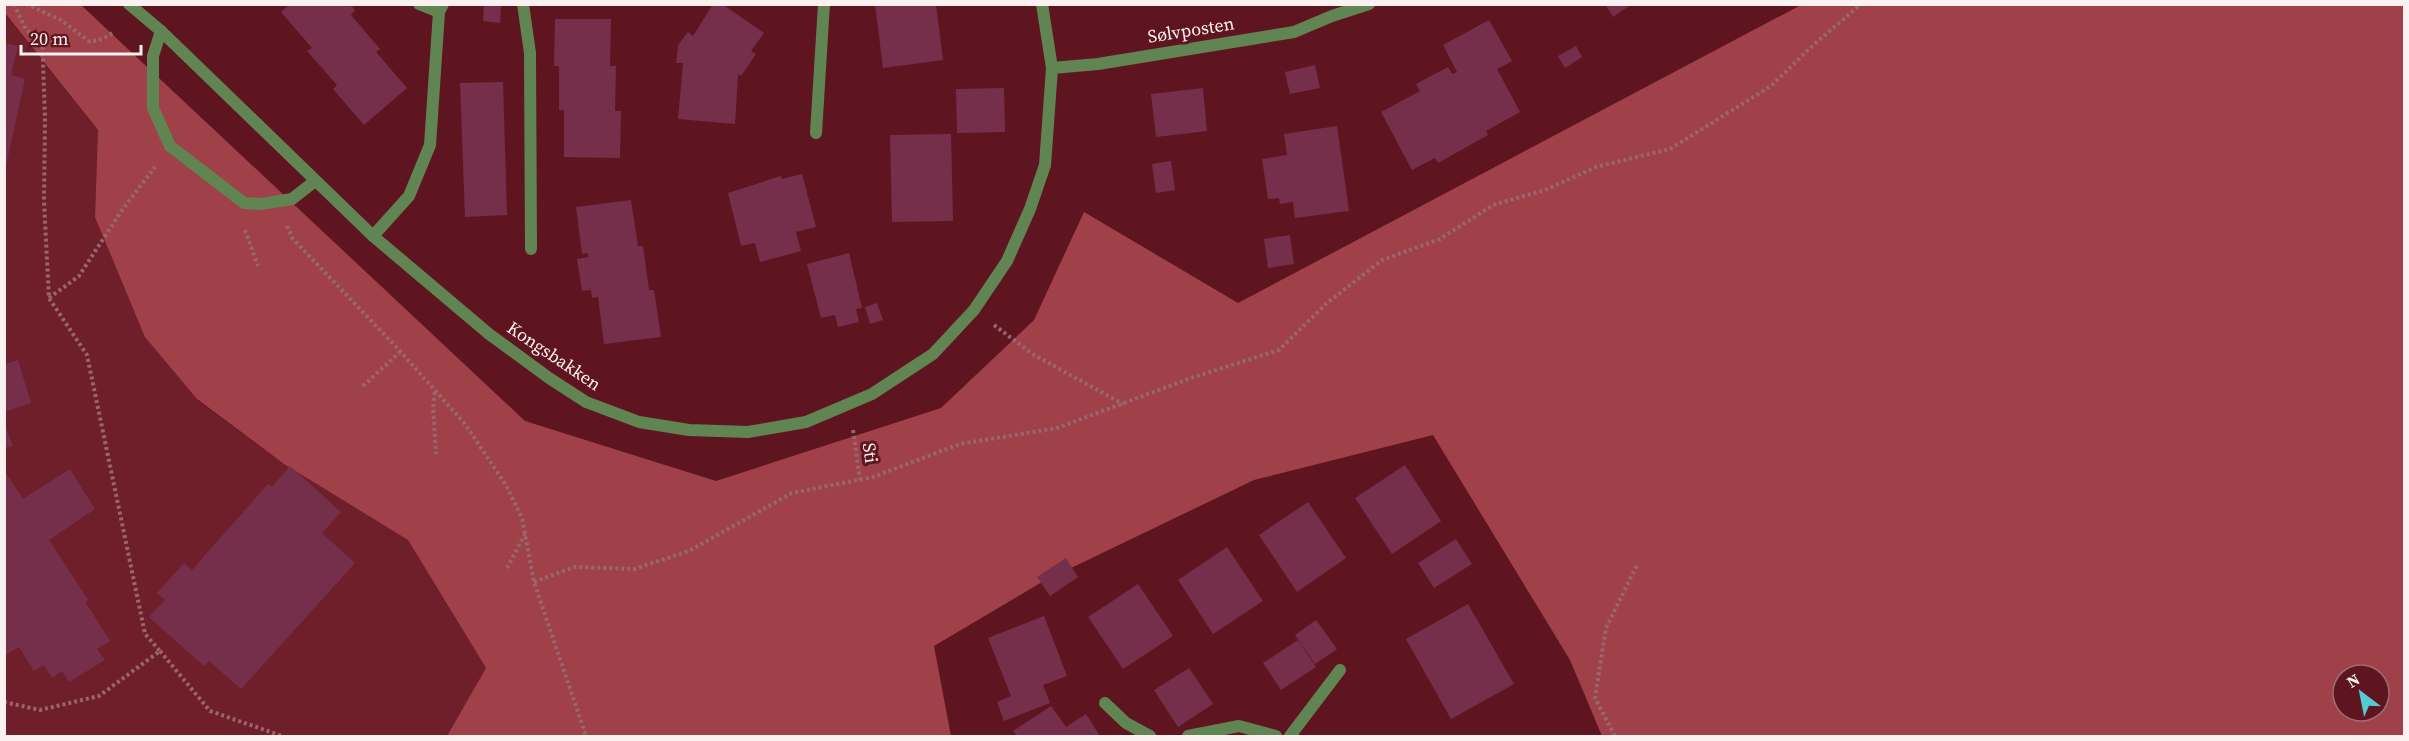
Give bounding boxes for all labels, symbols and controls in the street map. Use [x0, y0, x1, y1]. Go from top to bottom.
street label: Sølvposten [1146, 10, 1236, 49]
scale bar [21, 18, 141, 56]
text: 20 m [30, 26, 68, 51]
street label: Kongsbakken [502, 315, 606, 396]
street label: Sti [857, 441, 884, 465]
north arrow [2331, 663, 2391, 723]
text: N [2342, 668, 2364, 693]

